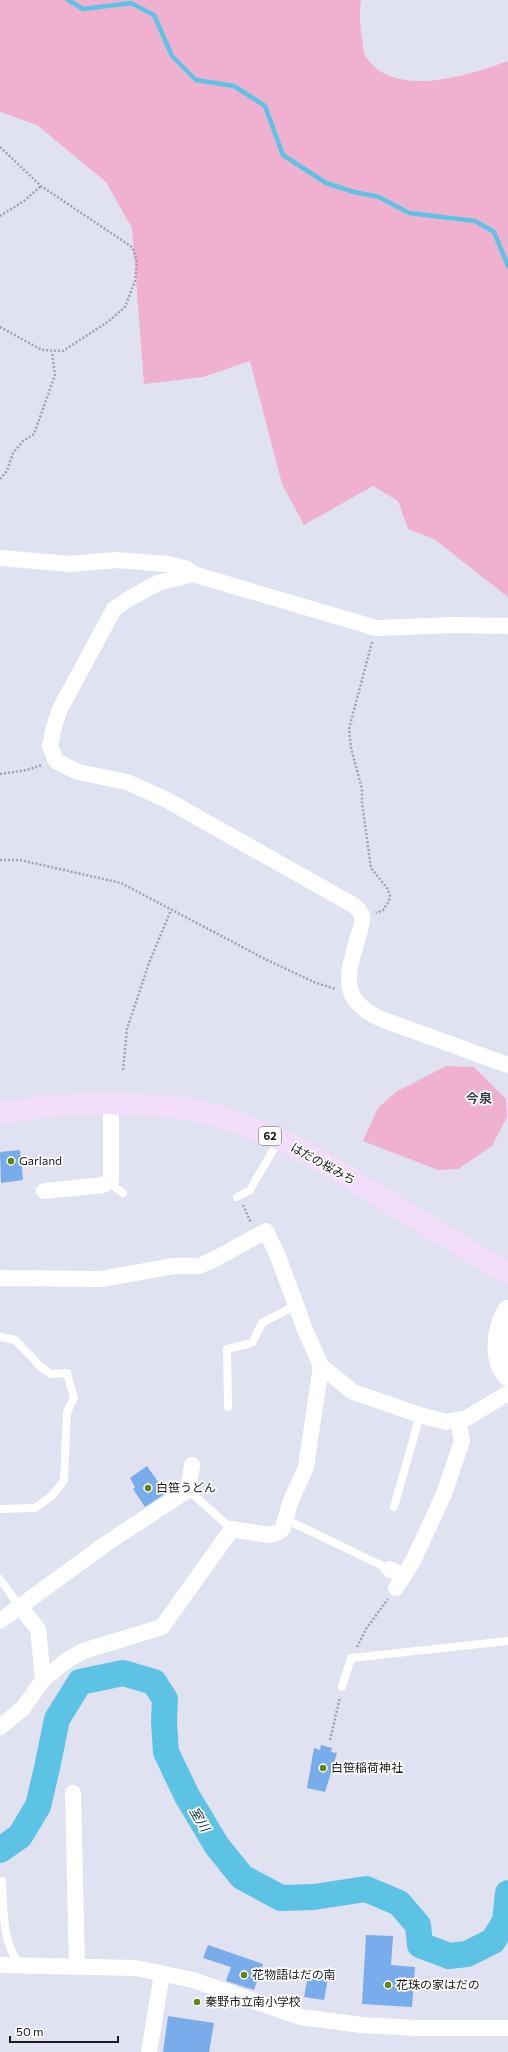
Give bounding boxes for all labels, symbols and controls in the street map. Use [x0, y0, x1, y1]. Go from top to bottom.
district label: 今泉 [466, 1090, 492, 1106]
road number: 62 [259, 1127, 281, 1145]
street label: はだの桜みち [289, 1140, 358, 1187]
place label: Garland [19, 1153, 62, 1167]
marker: Garland [6, 1156, 16, 1166]
place label: 白笹うどん [156, 1480, 216, 1494]
marker: 白笹うどん [143, 1483, 153, 1493]
place label: 白笹稲荷神社 [331, 1760, 403, 1774]
marker: 白笹稲荷神社 [318, 1763, 328, 1773]
water label: 室川 [186, 1804, 215, 1836]
place label: 花物語はだの南 [252, 1967, 336, 1981]
marker: 花物語はだの南 [239, 1970, 249, 1980]
place label: 花珠の家はだの [396, 1977, 480, 1991]
marker: 花珠の家はだの [383, 1980, 393, 1990]
place label: 秦野市立南小学校 [205, 1994, 301, 2008]
marker: 秦野市立南小学校 [192, 1997, 202, 2007]
scale bar [10, 2018, 118, 2044]
text: 50 m [16, 2024, 44, 2038]

